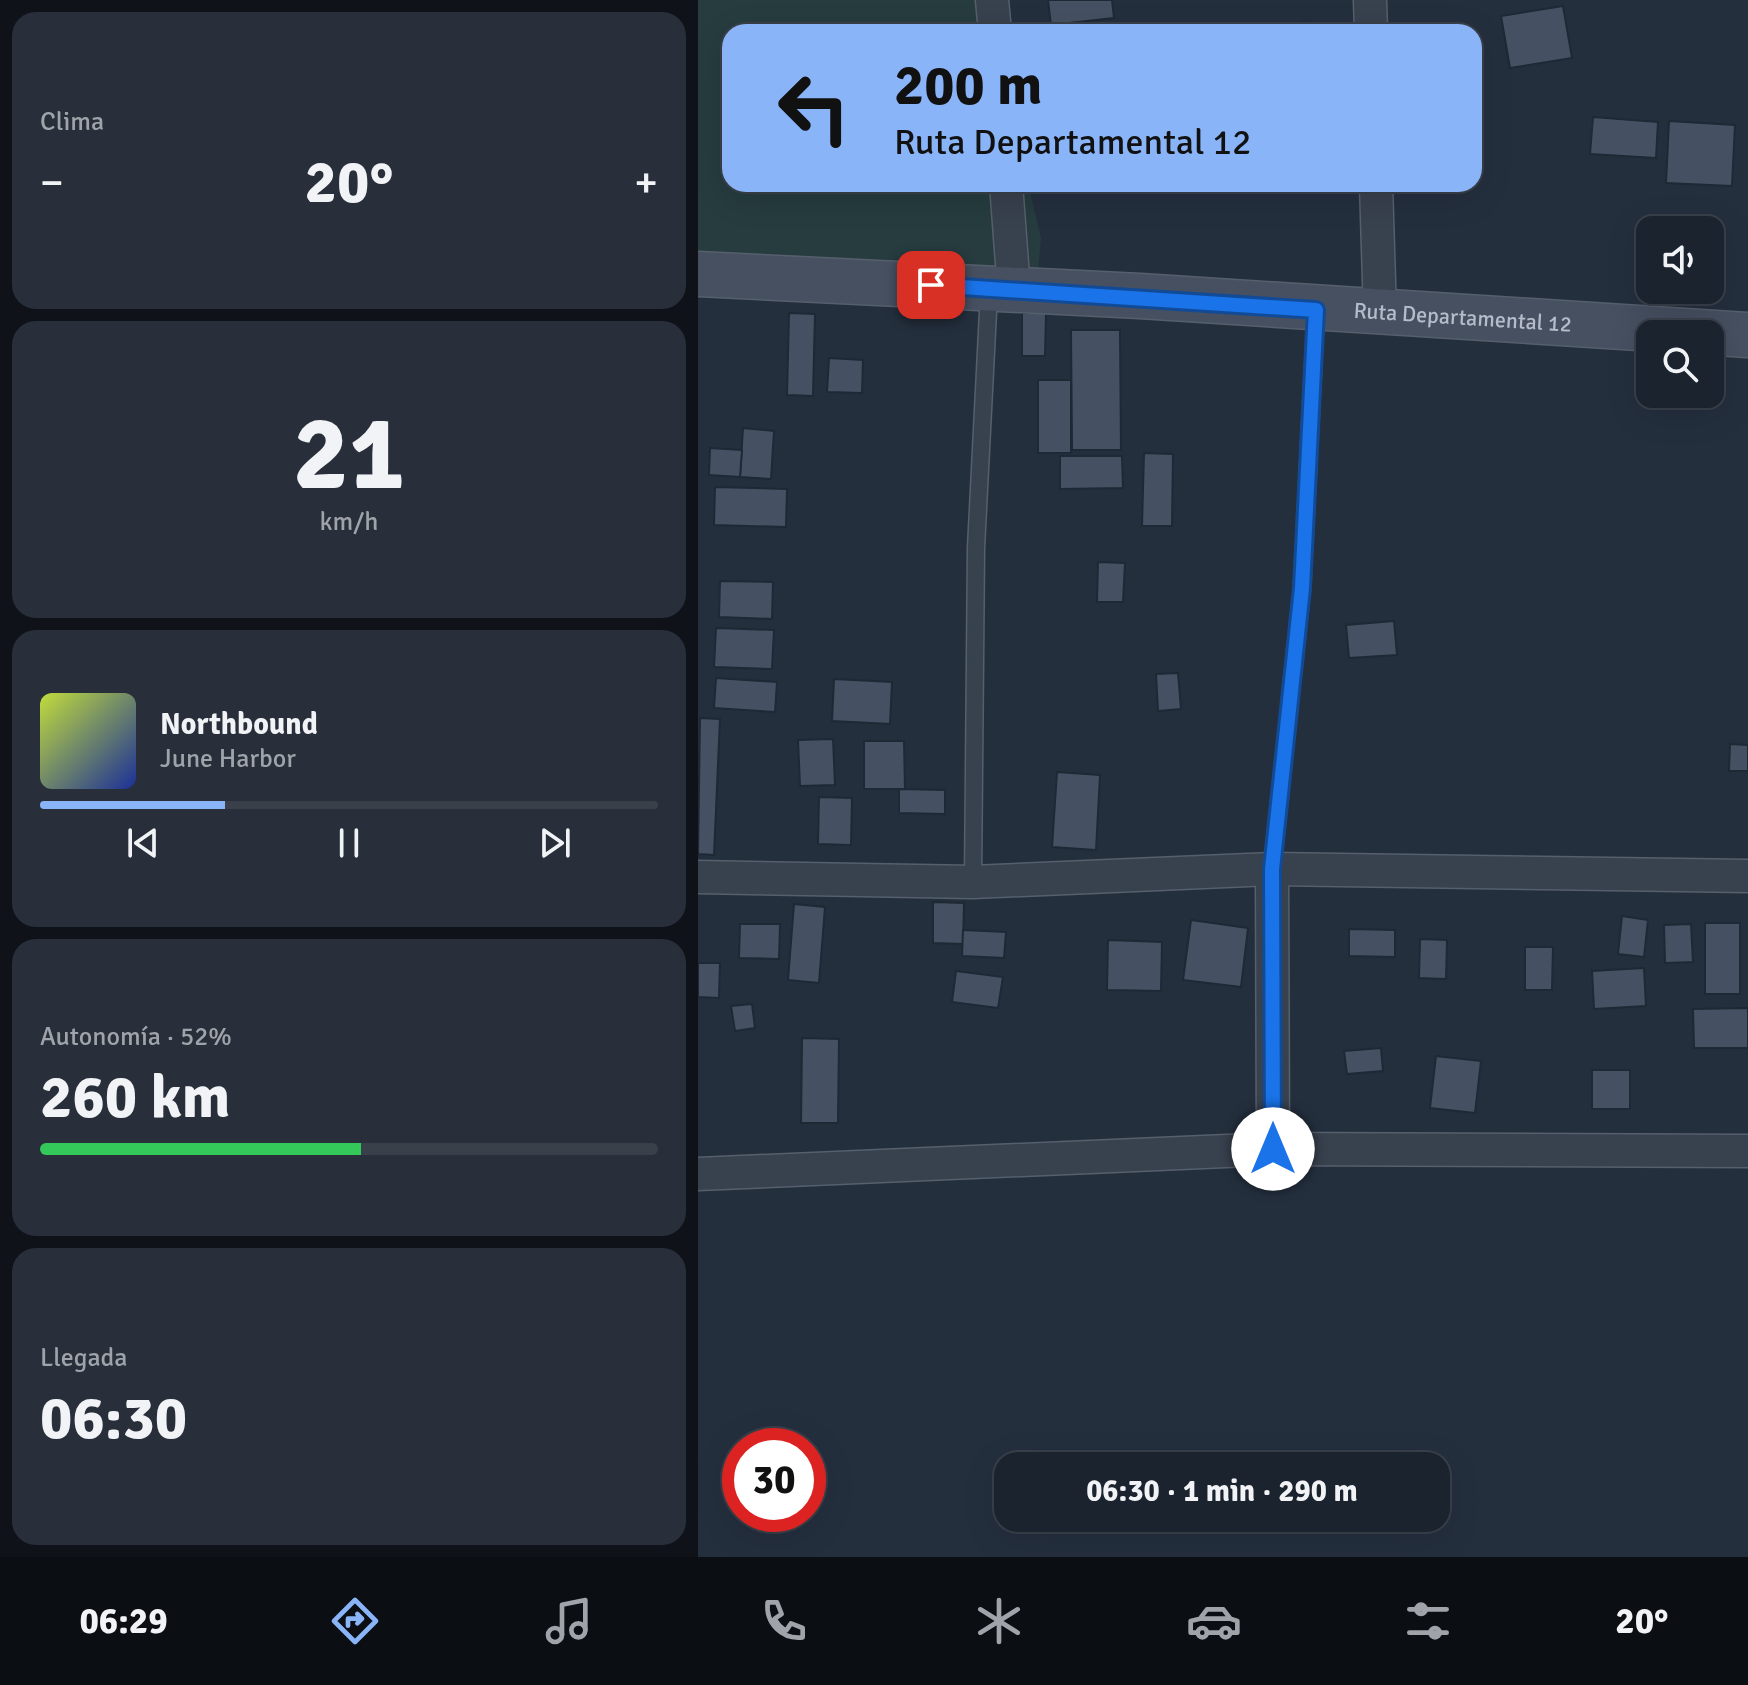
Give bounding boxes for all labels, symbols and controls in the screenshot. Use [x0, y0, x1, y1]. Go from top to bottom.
text: 200 m [894, 51, 1042, 120]
icon: left [762, 56, 866, 160]
text: Clima [40, 106, 104, 138]
text: Ruta Departamental 12 [894, 120, 1251, 165]
text: 20° [305, 146, 393, 220]
text: − [40, 156, 64, 210]
text: + [634, 156, 658, 210]
map controls [1636, 216, 1724, 408]
button: sound [1636, 216, 1724, 304]
pin [897, 251, 965, 319]
icon: arrive [909, 263, 953, 307]
street label: Ruta Departamental 12 [1353, 297, 1573, 338]
button: search [1636, 320, 1724, 408]
text: 21 [293, 390, 405, 518]
text: km/h [320, 506, 378, 538]
text: Northbound [160, 706, 318, 743]
text: June Harbor [160, 743, 296, 775]
icon: previous [121, 821, 165, 865]
icon: pause [327, 821, 371, 865]
icon: next [533, 821, 577, 865]
text: Autonomía · 52% [40, 1021, 232, 1053]
text: 260 km [40, 1061, 230, 1135]
position arrow [1231, 1107, 1315, 1191]
text: Llegada [40, 1342, 127, 1374]
text: 06:30 [40, 1382, 187, 1456]
speed limit sign: 30 [722, 1428, 826, 1532]
text: 06:30 · 1 min · 290 m [1086, 1473, 1358, 1510]
icon: directions [327, 1593, 383, 1649]
icon: music [541, 1593, 597, 1649]
icon: phone [756, 1593, 812, 1649]
icon: climate [971, 1593, 1027, 1649]
icon: car [1186, 1593, 1242, 1649]
icon: filters [1400, 1593, 1456, 1649]
text: 06:29 [79, 1599, 168, 1644]
text: 20° [1615, 1599, 1669, 1644]

